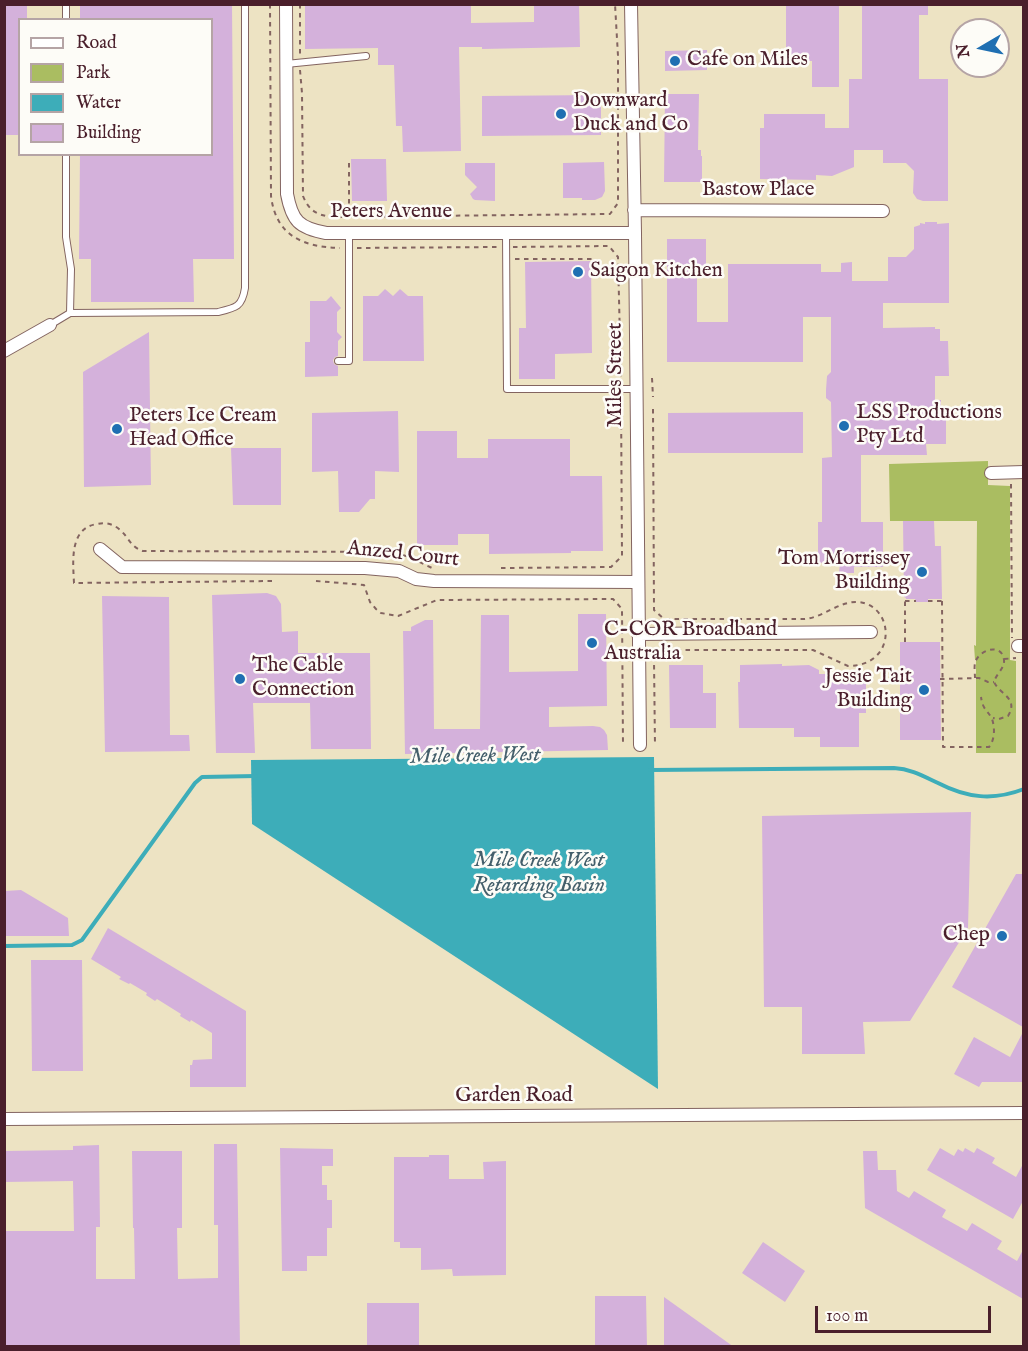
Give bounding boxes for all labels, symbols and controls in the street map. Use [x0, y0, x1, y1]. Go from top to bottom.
legend [18, 18, 213, 156]
north arrow [950, 18, 1010, 78]
text: Road [76, 32, 117, 55]
text: N [953, 42, 975, 59]
place label: Cafe on Miles [687, 48, 808, 74]
marker: Cafe on Miles [668, 54, 682, 68]
text: Park [76, 62, 110, 85]
place label: Downward Duck and Co [573, 89, 688, 139]
text: Water [76, 92, 121, 115]
marker: Downward Duck and Co [554, 107, 568, 121]
text: Building [76, 122, 141, 145]
street label: Bastow Place [702, 178, 814, 204]
street label: Peters Avenue [330, 200, 452, 226]
place label: Saigon Kitchen [590, 259, 723, 285]
marker: Saigon Kitchen [571, 265, 585, 279]
street label: Miles Street [604, 323, 630, 427]
place label: LSS Productions Pty Ltd [856, 401, 1002, 451]
place label: Peters Ice Cream Head Office [129, 404, 277, 454]
marker: LSS Productions Pty Ltd [837, 419, 851, 433]
marker: Peters Ice Cream Head Office [110, 422, 124, 436]
street label: Anzed Court [346, 537, 460, 573]
place label: Tom Morrissey Building [778, 547, 910, 597]
marker: Tom Morrissey Building [915, 565, 929, 579]
place label: C-COR Broadband Australia [604, 618, 777, 668]
marker: C-COR Broadband Australia [585, 636, 599, 650]
place label: The Cable Connection [252, 654, 354, 704]
place label: Jessie Tait Building [824, 665, 912, 715]
marker: The Cable Connection [233, 672, 247, 686]
marker: Jessie Tait Building [917, 683, 931, 697]
water label: Mile Creek West [409, 743, 541, 771]
water label: Mile Creek West Retarding Basin [473, 848, 605, 900]
place label: Chep [943, 923, 990, 949]
marker: Chep [995, 929, 1009, 943]
street label: Garden Road [455, 1084, 573, 1110]
scale bar [818, 1294, 994, 1332]
text: 100 m [826, 1305, 868, 1328]

